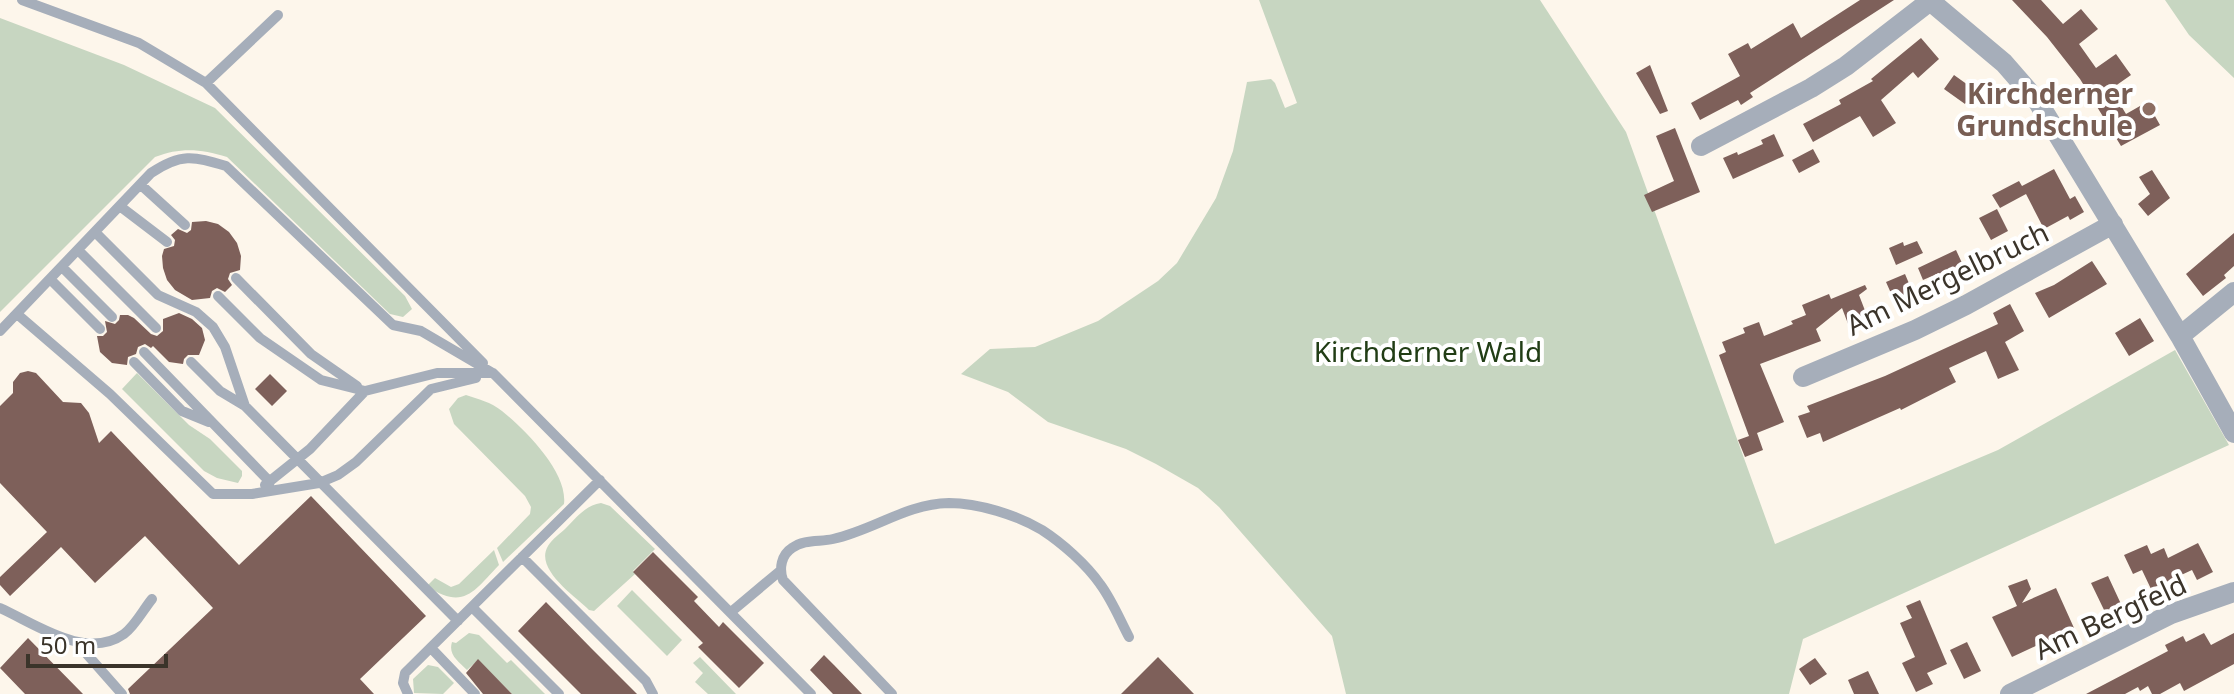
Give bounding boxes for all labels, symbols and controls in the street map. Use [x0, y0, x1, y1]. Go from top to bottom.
place label: Kirchderner Grundschule [1956, 74, 2133, 144]
marker: Kirchderner Grundschule [2140, 100, 2158, 118]
street label: Am Mergelbruch [1839, 213, 2055, 343]
park label: Kirchderner Wald [1314, 332, 1542, 370]
street label: Am Bergfeld [2028, 564, 2192, 668]
scale bar [28, 618, 166, 668]
text: 50 m [40, 628, 96, 661]

